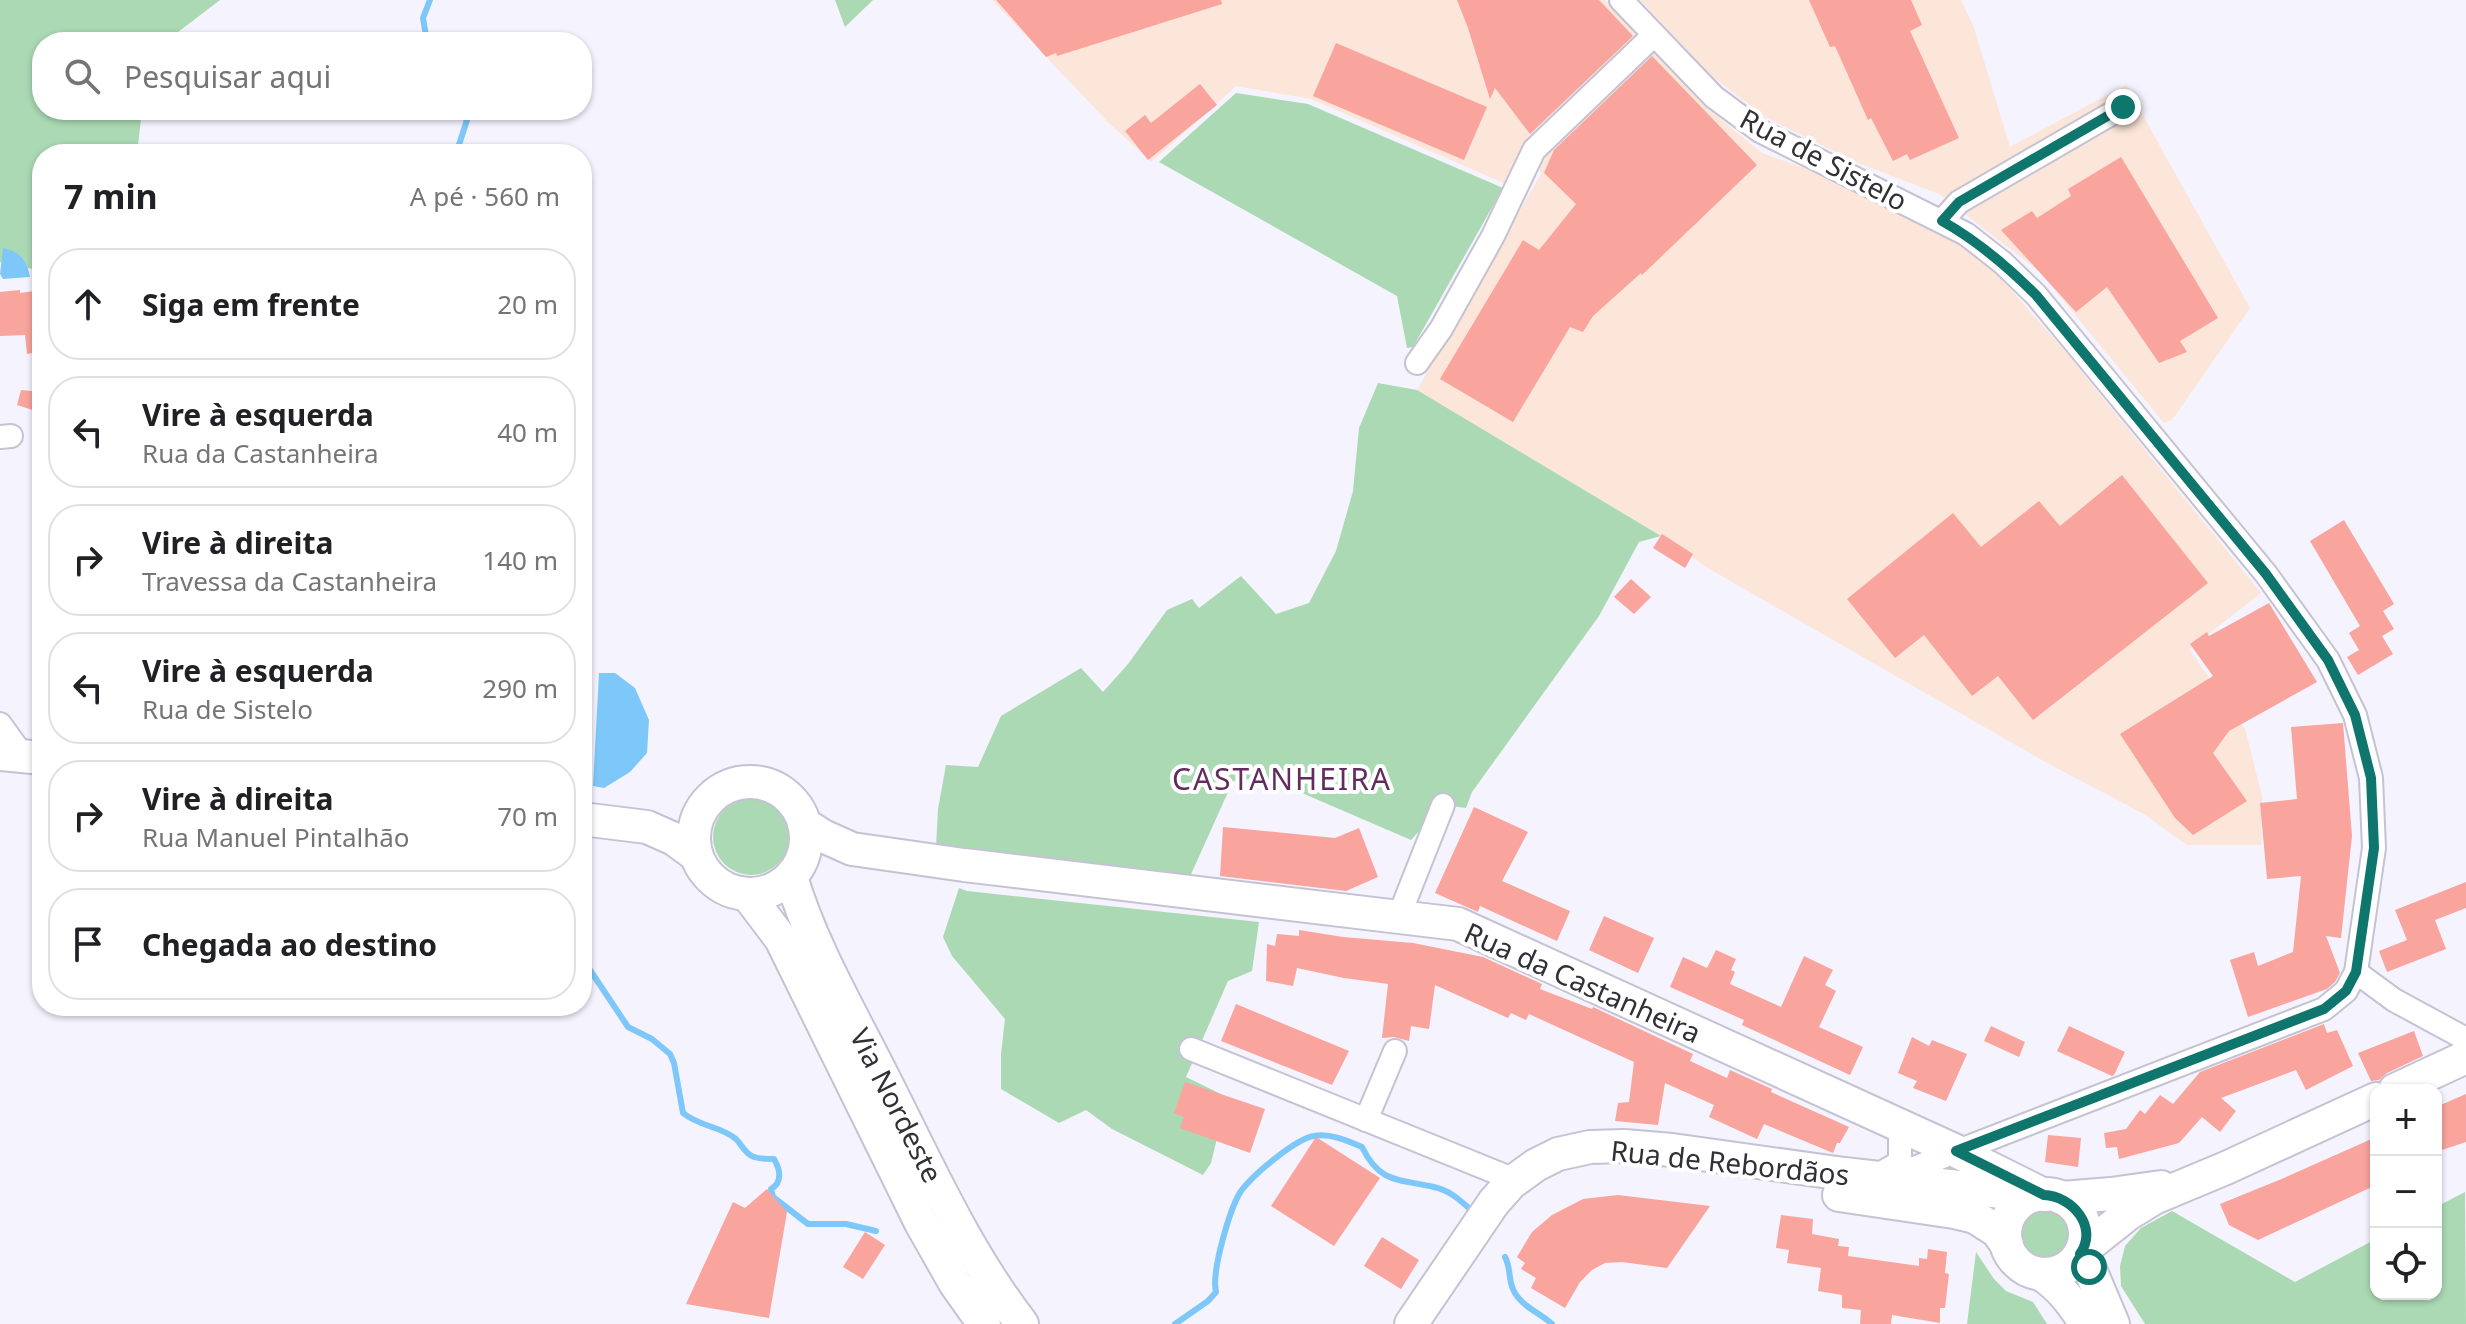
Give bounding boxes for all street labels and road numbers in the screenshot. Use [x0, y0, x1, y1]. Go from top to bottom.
street label: Rua de Sistelo [1734, 99, 1914, 219]
street label: Rua da Castanheira [1459, 913, 1707, 1051]
street label: Via Nordeste [842, 1021, 952, 1189]
street label: Rua de Rebordãos [1609, 1131, 1851, 1193]

